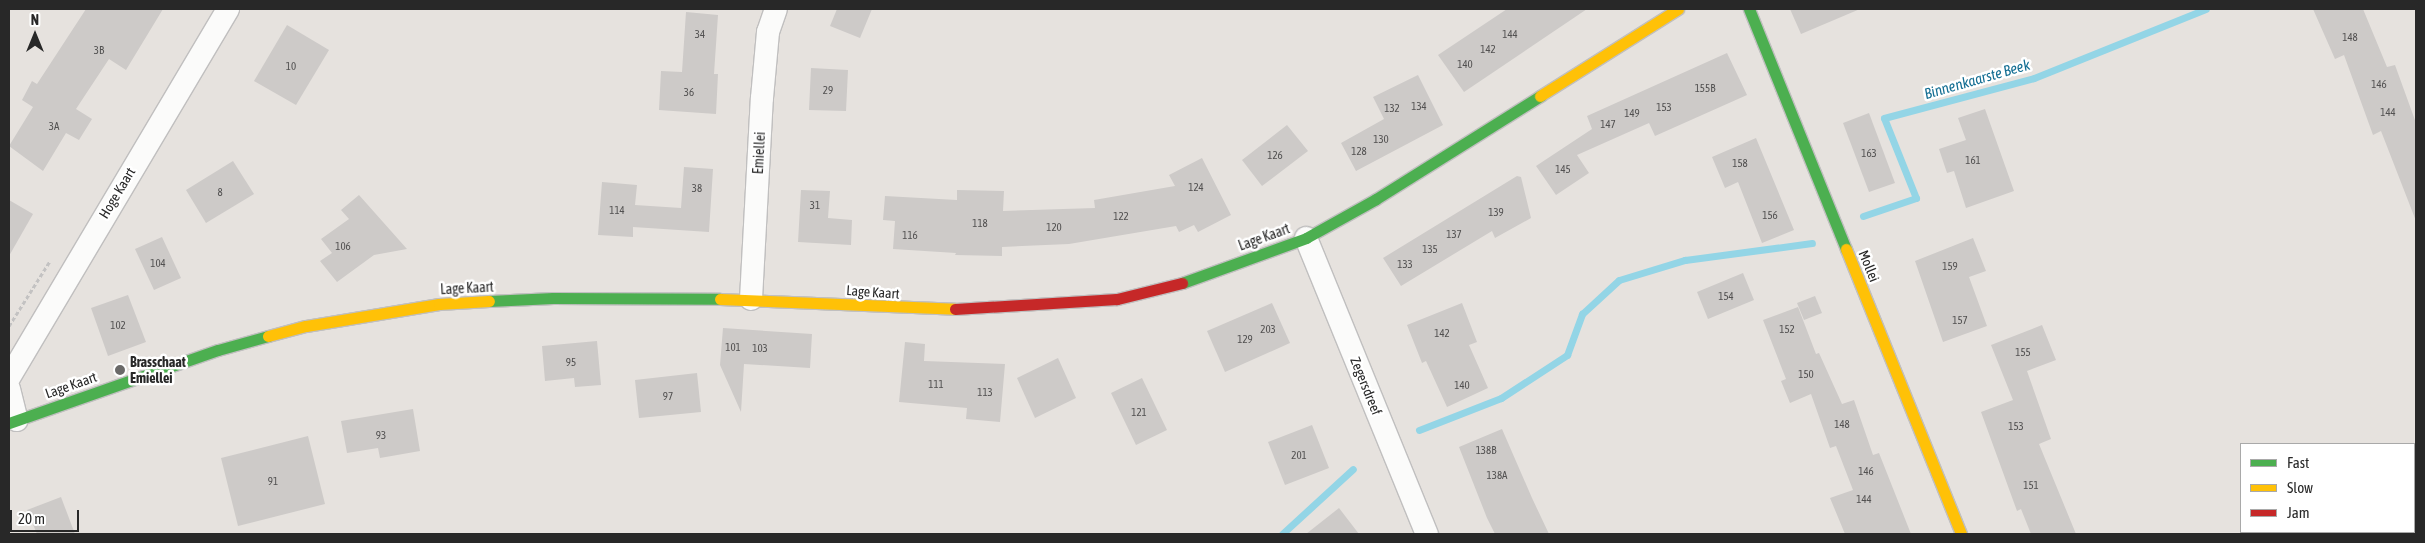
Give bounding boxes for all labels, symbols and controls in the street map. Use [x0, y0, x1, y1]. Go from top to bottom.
north arrow [10, 10, 60, 60]
text: N [31, 12, 39, 28]
house number: 34 [695, 27, 705, 41]
house number: 144 [1502, 27, 1518, 41]
house number: 148 [2342, 30, 2358, 44]
house number: 142 [1480, 42, 1496, 56]
house number: 3B [94, 43, 104, 57]
water label: Binnenkaarste Beek [1922, 55, 2032, 103]
house number: 140 [1457, 57, 1473, 71]
house number: 10 [286, 59, 296, 73]
house number: 146 [2371, 77, 2387, 91]
house number: 155B [1695, 81, 1715, 95]
house number: 29 [823, 83, 833, 97]
house number: 36 [684, 85, 694, 99]
house number: 134 [1411, 99, 1427, 113]
house number: 153 [1656, 100, 1672, 114]
house number: 132 [1384, 101, 1400, 115]
house number: 144 [2380, 105, 2396, 119]
house number: 149 [1624, 106, 1640, 120]
house number: 147 [1600, 117, 1616, 131]
house number: 3A [49, 119, 59, 133]
street label: Emiellei [750, 131, 768, 175]
house number: 130 [1373, 132, 1389, 146]
house number: 128 [1351, 144, 1367, 158]
house number: 163 [1861, 146, 1877, 160]
house number: 126 [1267, 148, 1283, 162]
house number: 161 [1965, 153, 1981, 167]
house number: 158 [1732, 156, 1748, 170]
house number: 145 [1555, 162, 1571, 176]
street label: Hoge Kaart [95, 165, 139, 221]
house number: 124 [1188, 180, 1204, 194]
house number: 38 [692, 181, 702, 195]
house number: 8 [217, 185, 223, 199]
house number: 31 [810, 198, 820, 212]
house number: 114 [609, 203, 625, 217]
house number: 139 [1488, 205, 1504, 219]
house number: 156 [1762, 208, 1778, 222]
house number: 122 [1113, 209, 1129, 223]
house number: 118 [972, 216, 988, 230]
house number: 120 [1046, 220, 1062, 234]
street label: Lage Kaart [1236, 220, 1292, 254]
house number: 137 [1446, 227, 1462, 241]
house number: 116 [902, 228, 918, 242]
house number: 106 [335, 239, 351, 253]
house number: 135 [1422, 242, 1438, 256]
street label: Mollei [1855, 248, 1883, 284]
house number: 104 [150, 256, 166, 270]
house number: 133 [1397, 257, 1413, 271]
house number: 159 [1942, 259, 1958, 273]
street label: Lage Kaart [440, 278, 494, 298]
street label: Lage Kaart [846, 282, 900, 302]
house number: 154 [1718, 289, 1734, 303]
house number: 157 [1952, 313, 1968, 327]
house number: 102 [110, 318, 126, 332]
house number: 203 [1260, 322, 1276, 336]
house number: 152 [1779, 322, 1795, 336]
house number: 142 [1434, 326, 1450, 340]
house number: 129 [1237, 332, 1253, 346]
house number: 101 [725, 340, 741, 354]
house number: 103 [752, 341, 768, 355]
house number: 155 [2015, 345, 2031, 359]
place label: Brasschaat Emiellei [130, 354, 186, 387]
house number: 95 [566, 355, 576, 369]
street label: Zegersdreef [1347, 355, 1385, 417]
marker: Brasschaat Emiellei [114, 364, 126, 376]
house number: 150 [1798, 367, 1814, 381]
street label: Lage Kaart [43, 368, 99, 402]
house number: 111 [928, 377, 944, 391]
house number: 140 [1454, 378, 1470, 392]
house number: 113 [977, 385, 993, 399]
house number: 97 [663, 389, 673, 403]
house number: 121 [1131, 405, 1147, 419]
house number: 148 [1834, 417, 1850, 431]
house number: 153 [2008, 419, 2024, 433]
house number: 93 [376, 428, 386, 442]
house number: 138B [1476, 443, 1496, 457]
legend [2240, 443, 2415, 533]
house number: 201 [1291, 448, 1307, 462]
text: Fast [2287, 454, 2309, 471]
house number: 146 [1858, 464, 1874, 478]
house number: 138A [1487, 468, 1507, 482]
house number: 91 [268, 474, 278, 488]
house number: 151 [2023, 478, 2039, 492]
text: Slow [2287, 479, 2313, 496]
house number: 144 [1856, 492, 1872, 506]
scale bar [12, 500, 81, 532]
text: Jam [2287, 504, 2310, 521]
text: 20 m [18, 510, 45, 527]

